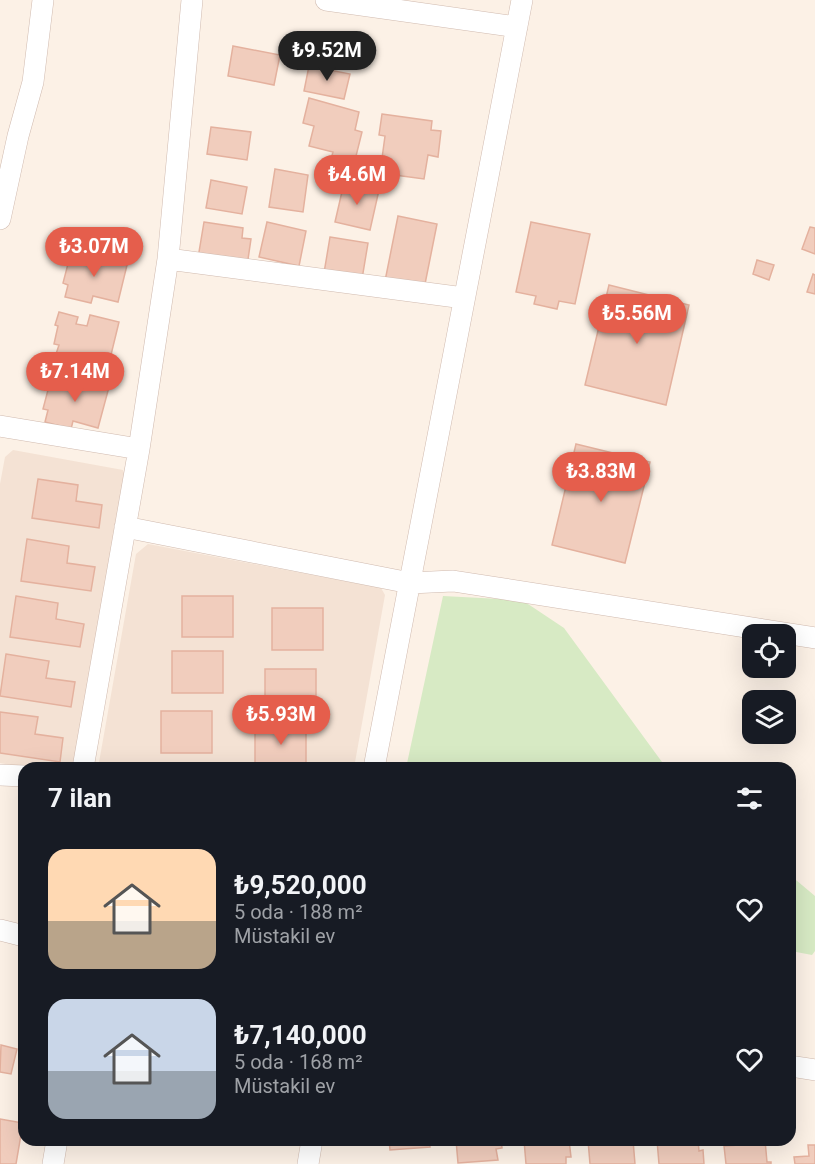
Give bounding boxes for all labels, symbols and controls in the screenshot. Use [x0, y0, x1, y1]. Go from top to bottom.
pin: ₺9.52M [278, 31, 376, 82]
text: ₺9.52M [292, 38, 362, 62]
pin: ₺4.6M [315, 155, 399, 206]
text: ₺4.6M [328, 162, 386, 186]
pin: ₺3.07M [45, 227, 143, 278]
text: ₺3.07M [59, 234, 129, 258]
pin: ₺5.56M [588, 294, 686, 345]
text: ₺5.56M [602, 301, 672, 325]
pin: ₺7.14M [26, 352, 124, 403]
text: ₺7.14M [40, 359, 110, 383]
pin: ₺3.83M [552, 452, 650, 503]
text: ₺3.83M [566, 459, 636, 483]
map controls [742, 624, 796, 744]
button: locate [742, 624, 796, 678]
button: layers [742, 690, 796, 744]
pin: ₺5.93M [232, 695, 330, 746]
text: ₺5.93M [246, 702, 316, 726]
icon: filters [733, 782, 766, 815]
text: 7 ilan [48, 783, 112, 813]
text: ₺9,520,000 [234, 870, 367, 900]
icon: home [96, 873, 168, 945]
icon: heart [733, 893, 766, 926]
text: 5 oda · 188 m² [234, 900, 362, 924]
text: Müstakil ev [234, 924, 335, 948]
text: ₺7,140,000 [234, 1020, 367, 1050]
icon: home [96, 1023, 168, 1095]
icon: heart [733, 1043, 766, 1076]
text: 5 oda · 168 m² [234, 1050, 362, 1074]
text: Müstakil ev [234, 1074, 335, 1098]

